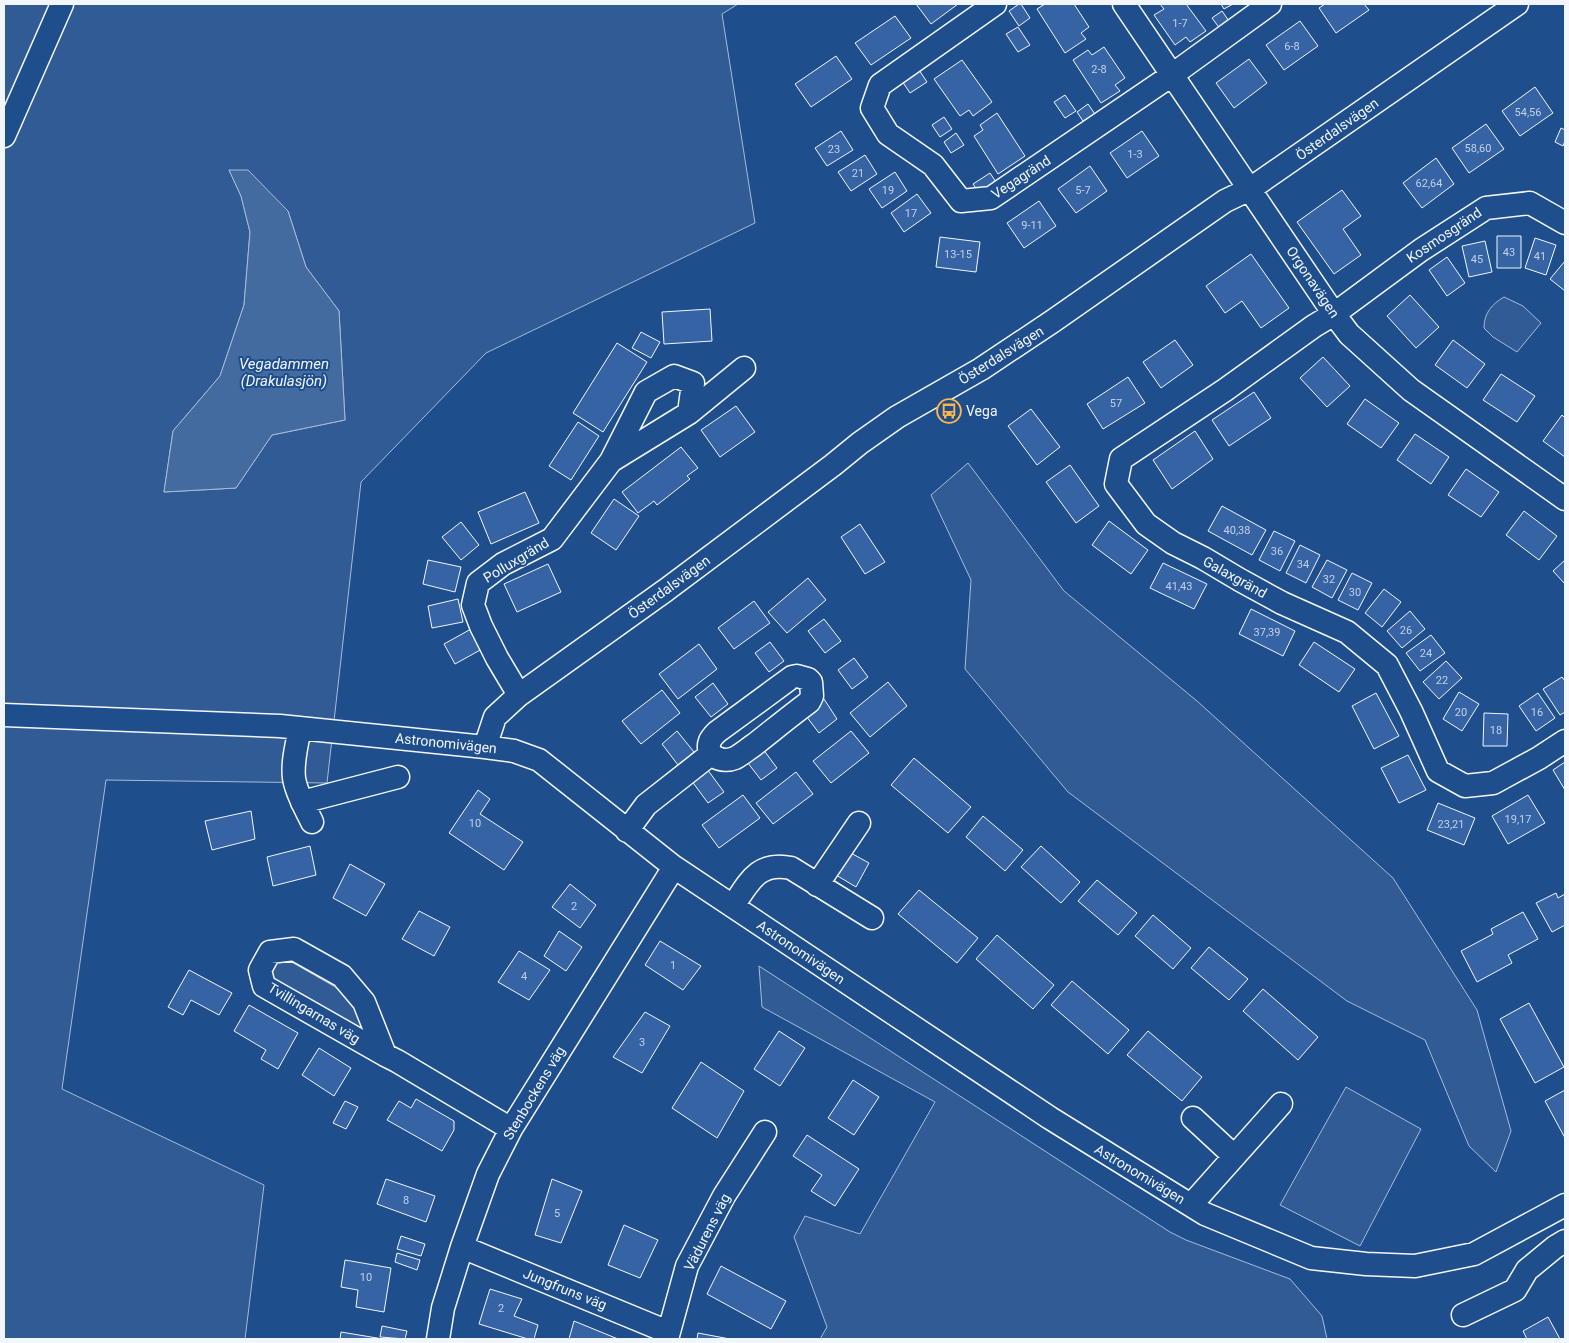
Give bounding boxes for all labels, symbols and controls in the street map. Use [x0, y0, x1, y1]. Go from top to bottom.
house number: 1-7 [1172, 17, 1188, 30]
house number: 6-8 [1284, 40, 1300, 53]
house number: 2-8 [1091, 63, 1107, 76]
street label: Österdalsvägen [1293, 95, 1381, 163]
house number: 54,56 [1515, 106, 1541, 119]
house number: 58,60 [1465, 142, 1491, 155]
house number: 23 [828, 143, 840, 156]
house number: 1-3 [1127, 148, 1143, 161]
street label: Vegagränd [989, 152, 1053, 202]
house number: 21 [852, 167, 864, 180]
house number: 62,64 [1416, 177, 1442, 190]
house number: 19 [882, 184, 894, 197]
house number: 5-7 [1075, 184, 1091, 197]
street label: Kosmosgränd [1404, 204, 1484, 266]
house number: 17 [905, 207, 917, 220]
house number: 9-11 [1021, 219, 1043, 232]
street label: Orgonavägen [1283, 243, 1343, 321]
house number: 43 [1503, 246, 1515, 259]
house number: 13-15 [944, 248, 972, 261]
house number: 41 [1534, 250, 1546, 263]
house number: 45 [1471, 253, 1483, 266]
street label: Österdalsvägen [956, 323, 1046, 387]
water label: Vegadammen (Drakulasjön) [239, 355, 329, 390]
house number: 57 [1110, 397, 1122, 410]
bus stop icon: Vega [936, 398, 962, 424]
place label: Vega [966, 403, 998, 419]
house number: 40,38 [1224, 524, 1250, 537]
street label: Polluxgränd [480, 534, 552, 586]
house number: 36 [1271, 545, 1283, 558]
street label: Österdalsvägen [625, 552, 713, 622]
street label: Galaxgränd [1200, 553, 1270, 601]
house number: 34 [1297, 558, 1309, 571]
house number: 32 [1323, 573, 1335, 586]
house number: 41,43 [1166, 580, 1192, 593]
house number: 30 [1349, 586, 1361, 599]
house number: 26 [1400, 624, 1412, 637]
house number: 37,39 [1254, 626, 1280, 639]
house number: 24 [1420, 647, 1432, 660]
house number: 22 [1436, 674, 1448, 687]
house number: 20 [1455, 706, 1467, 719]
house number: 16 [1531, 706, 1543, 719]
house number: 18 [1490, 724, 1502, 737]
street label: Astronomivägen [394, 730, 498, 756]
house number: 19,17 [1505, 813, 1531, 826]
house number: 10 [469, 817, 481, 830]
house number: 23,21 [1438, 818, 1464, 831]
house number: 2 [571, 900, 577, 913]
street label: Astronomivägen [754, 917, 848, 987]
house number: 1 [670, 959, 676, 972]
house number: 4 [521, 970, 527, 983]
street label: Tvillingarnas väg [265, 979, 363, 1047]
house number: 3 [639, 1036, 645, 1049]
street label: Stenbockens väg [500, 1043, 568, 1143]
street label: Astronomivägen [1092, 1141, 1188, 1207]
street label: Vädurens väg [681, 1191, 733, 1273]
house number: 8 [403, 1194, 409, 1207]
house number: 5 [554, 1207, 560, 1220]
street label: Jungfruns väg [521, 1265, 609, 1313]
house number: 10 [360, 1271, 372, 1284]
house number: 2 [498, 1302, 504, 1315]

